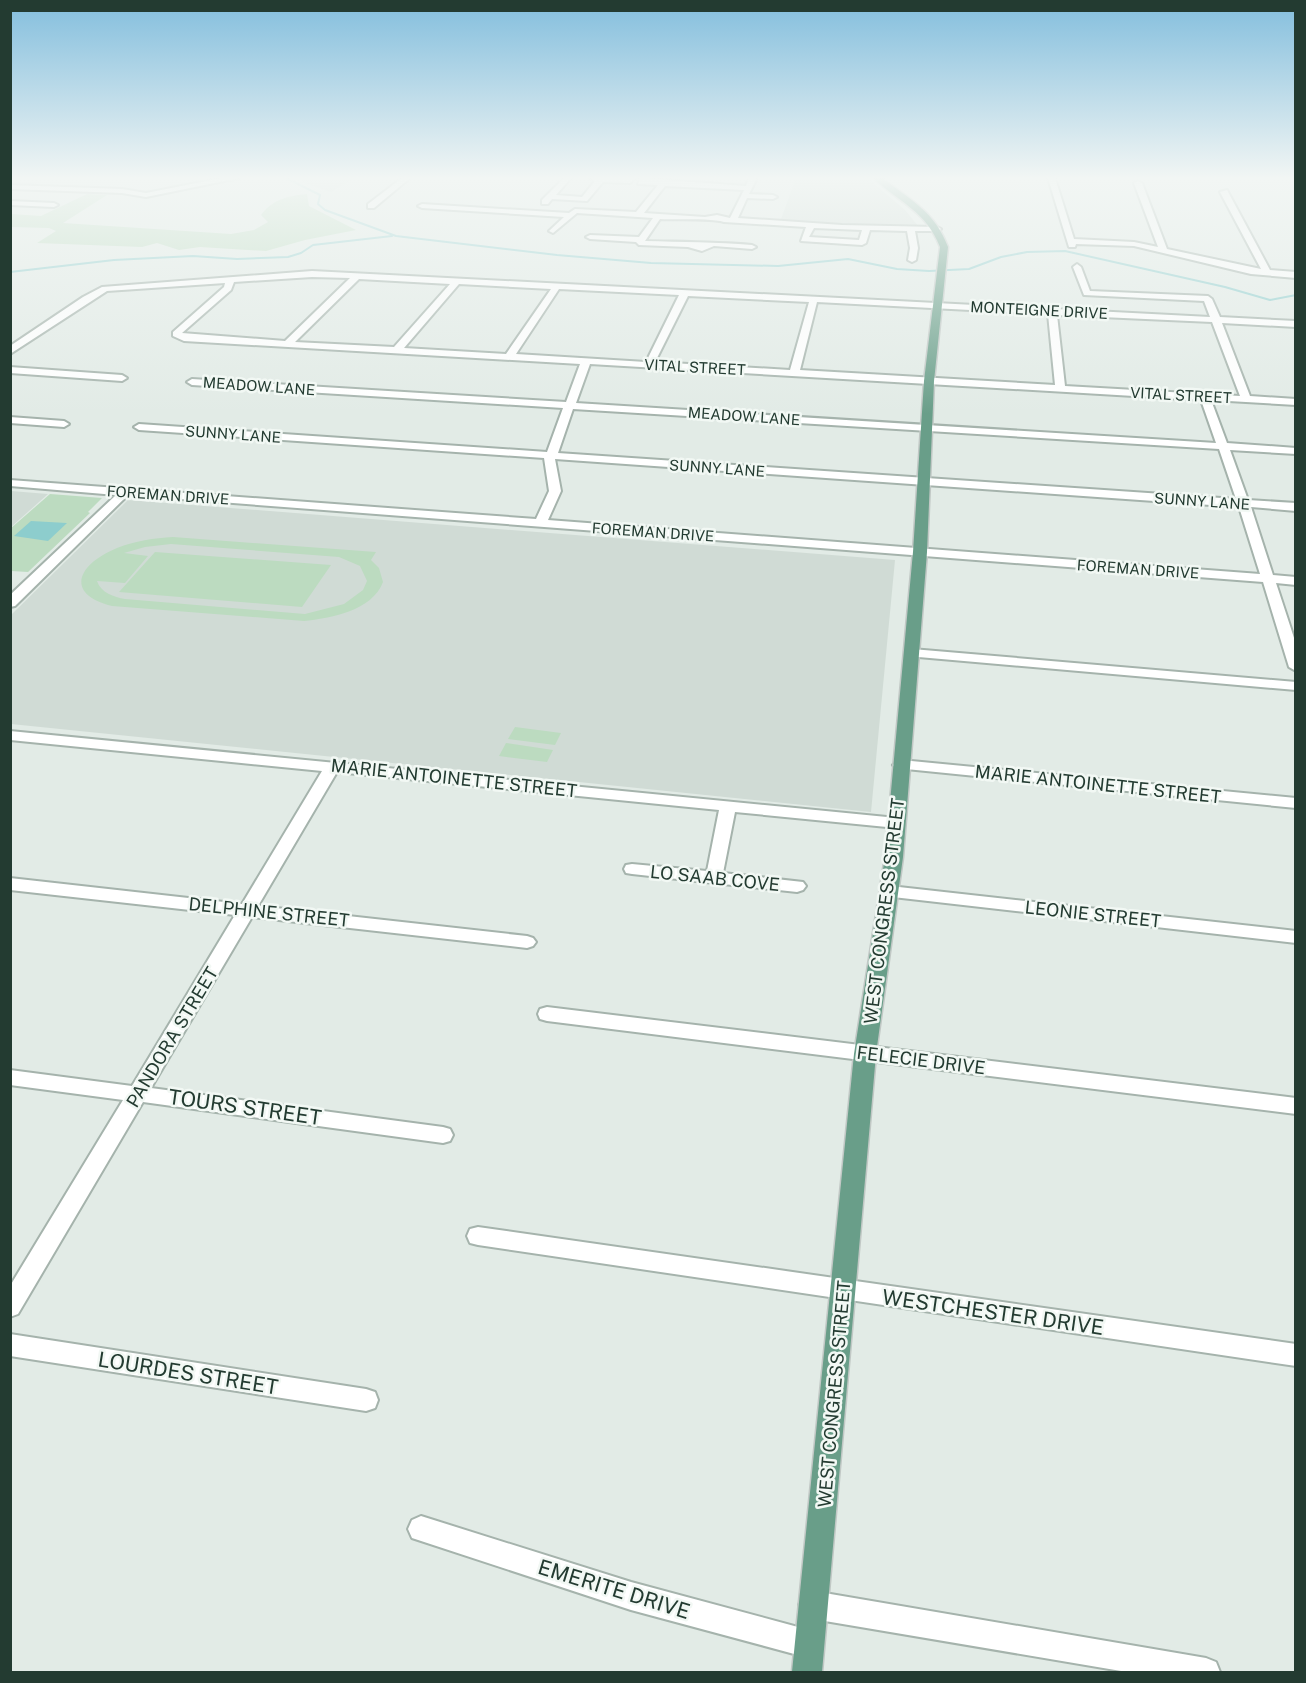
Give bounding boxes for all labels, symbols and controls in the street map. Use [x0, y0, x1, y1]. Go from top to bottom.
street label: MONTEIGNE DRIVE [970, 298, 1108, 322]
street label: VITAL STREET [644, 356, 746, 378]
street label: MEADOW LANE [202, 374, 316, 398]
street label: VITAL STREET [1130, 384, 1232, 406]
street label: MEADOW LANE [687, 404, 801, 428]
street label: SUNNY LANE [185, 422, 281, 446]
street label: SUNNY LANE [669, 456, 765, 480]
street label: FOREMAN DRIVE [106, 482, 230, 508]
street label: SUNNY LANE [1154, 489, 1250, 513]
street label: FOREMAN DRIVE [591, 519, 715, 545]
street label: FOREMAN DRIVE [1076, 556, 1200, 582]
street label: MARIE ANTOINETTE STREET [330, 755, 578, 801]
street label: MARIE ANTOINETTE STREET [974, 761, 1222, 807]
street label: WEST CONGRESS STREET [860, 796, 908, 1025]
street label: LO SAAB COVE [649, 861, 781, 895]
street label: DELPHINE STREET [187, 893, 351, 931]
street label: LEONIE STREET [1024, 896, 1163, 932]
street label: PANDORA STREET [122, 963, 222, 1111]
street label: FELECIE DRIVE [855, 1042, 987, 1078]
street label: TOURS STREET [167, 1084, 323, 1130]
street label: WEST CONGRESS STREET [814, 1279, 854, 1508]
street label: WESTCHESTER DRIVE [881, 1284, 1105, 1340]
street label: LOURDES STREET [96, 1346, 280, 1400]
street label: EMERITE DRIVE [535, 1554, 693, 1624]

